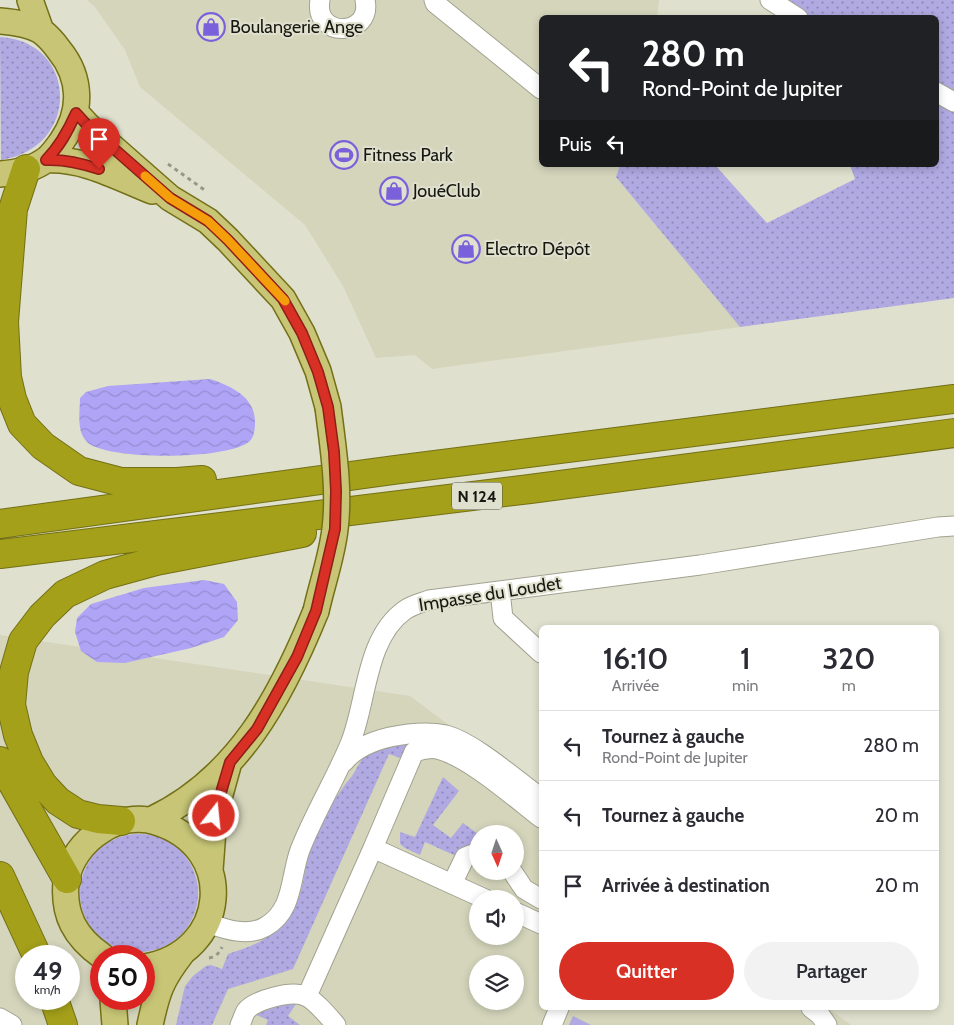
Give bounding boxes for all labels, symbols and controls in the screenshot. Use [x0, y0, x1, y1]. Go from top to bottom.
shop icon: Boulangerie Ange [196, 12, 226, 42]
place label: Boulangerie Ange [230, 16, 363, 38]
text: 280 m [642, 32, 745, 75]
icon: left [559, 35, 624, 100]
text: Rond-Point de Jupiter [642, 75, 842, 102]
pin [78, 118, 120, 169]
icon: arrive [85, 125, 113, 153]
icon: left [602, 130, 630, 158]
text: Puis [559, 133, 592, 156]
sports icon: Fitness Park [329, 140, 359, 170]
place label: Fitness Park [363, 144, 454, 166]
shop icon: JouéClub [379, 176, 409, 206]
place label: JouéClub [412, 180, 481, 202]
shop icon: Electro Dépôt [451, 234, 481, 264]
place label: Electro Dépôt [485, 238, 590, 260]
road number: N 124 [452, 482, 502, 510]
street label: Impasse du Loudet [417, 572, 563, 616]
text: 16:10 [603, 640, 668, 677]
text: 1 [740, 640, 751, 677]
text: 320 [822, 640, 875, 677]
text: Arrivée [612, 676, 659, 695]
text: min [732, 676, 758, 695]
text: m [842, 676, 856, 695]
text: Tournez à gauche [602, 725, 744, 748]
icon: left [559, 732, 587, 760]
text: 280 m [863, 734, 919, 757]
text: Rond-Point de Jupiter [602, 748, 748, 767]
position arrow [187, 789, 239, 841]
icon: left [559, 802, 587, 830]
text: Tournez à gauche [602, 804, 744, 827]
text: 20 m [875, 804, 919, 827]
north arrow [469, 825, 524, 880]
map controls [469, 825, 524, 1010]
icon: arrive [559, 872, 587, 900]
text: Arrivée à destination [602, 874, 770, 897]
text: 20 m [875, 874, 919, 897]
button: sound [469, 890, 524, 945]
button: Quitter [559, 942, 734, 1000]
button: Partager [744, 942, 919, 1000]
speed limit sign: 50 [90, 945, 155, 1010]
button: layers [469, 955, 524, 1010]
text: 49 [33, 956, 62, 986]
text: km/h [34, 982, 61, 997]

